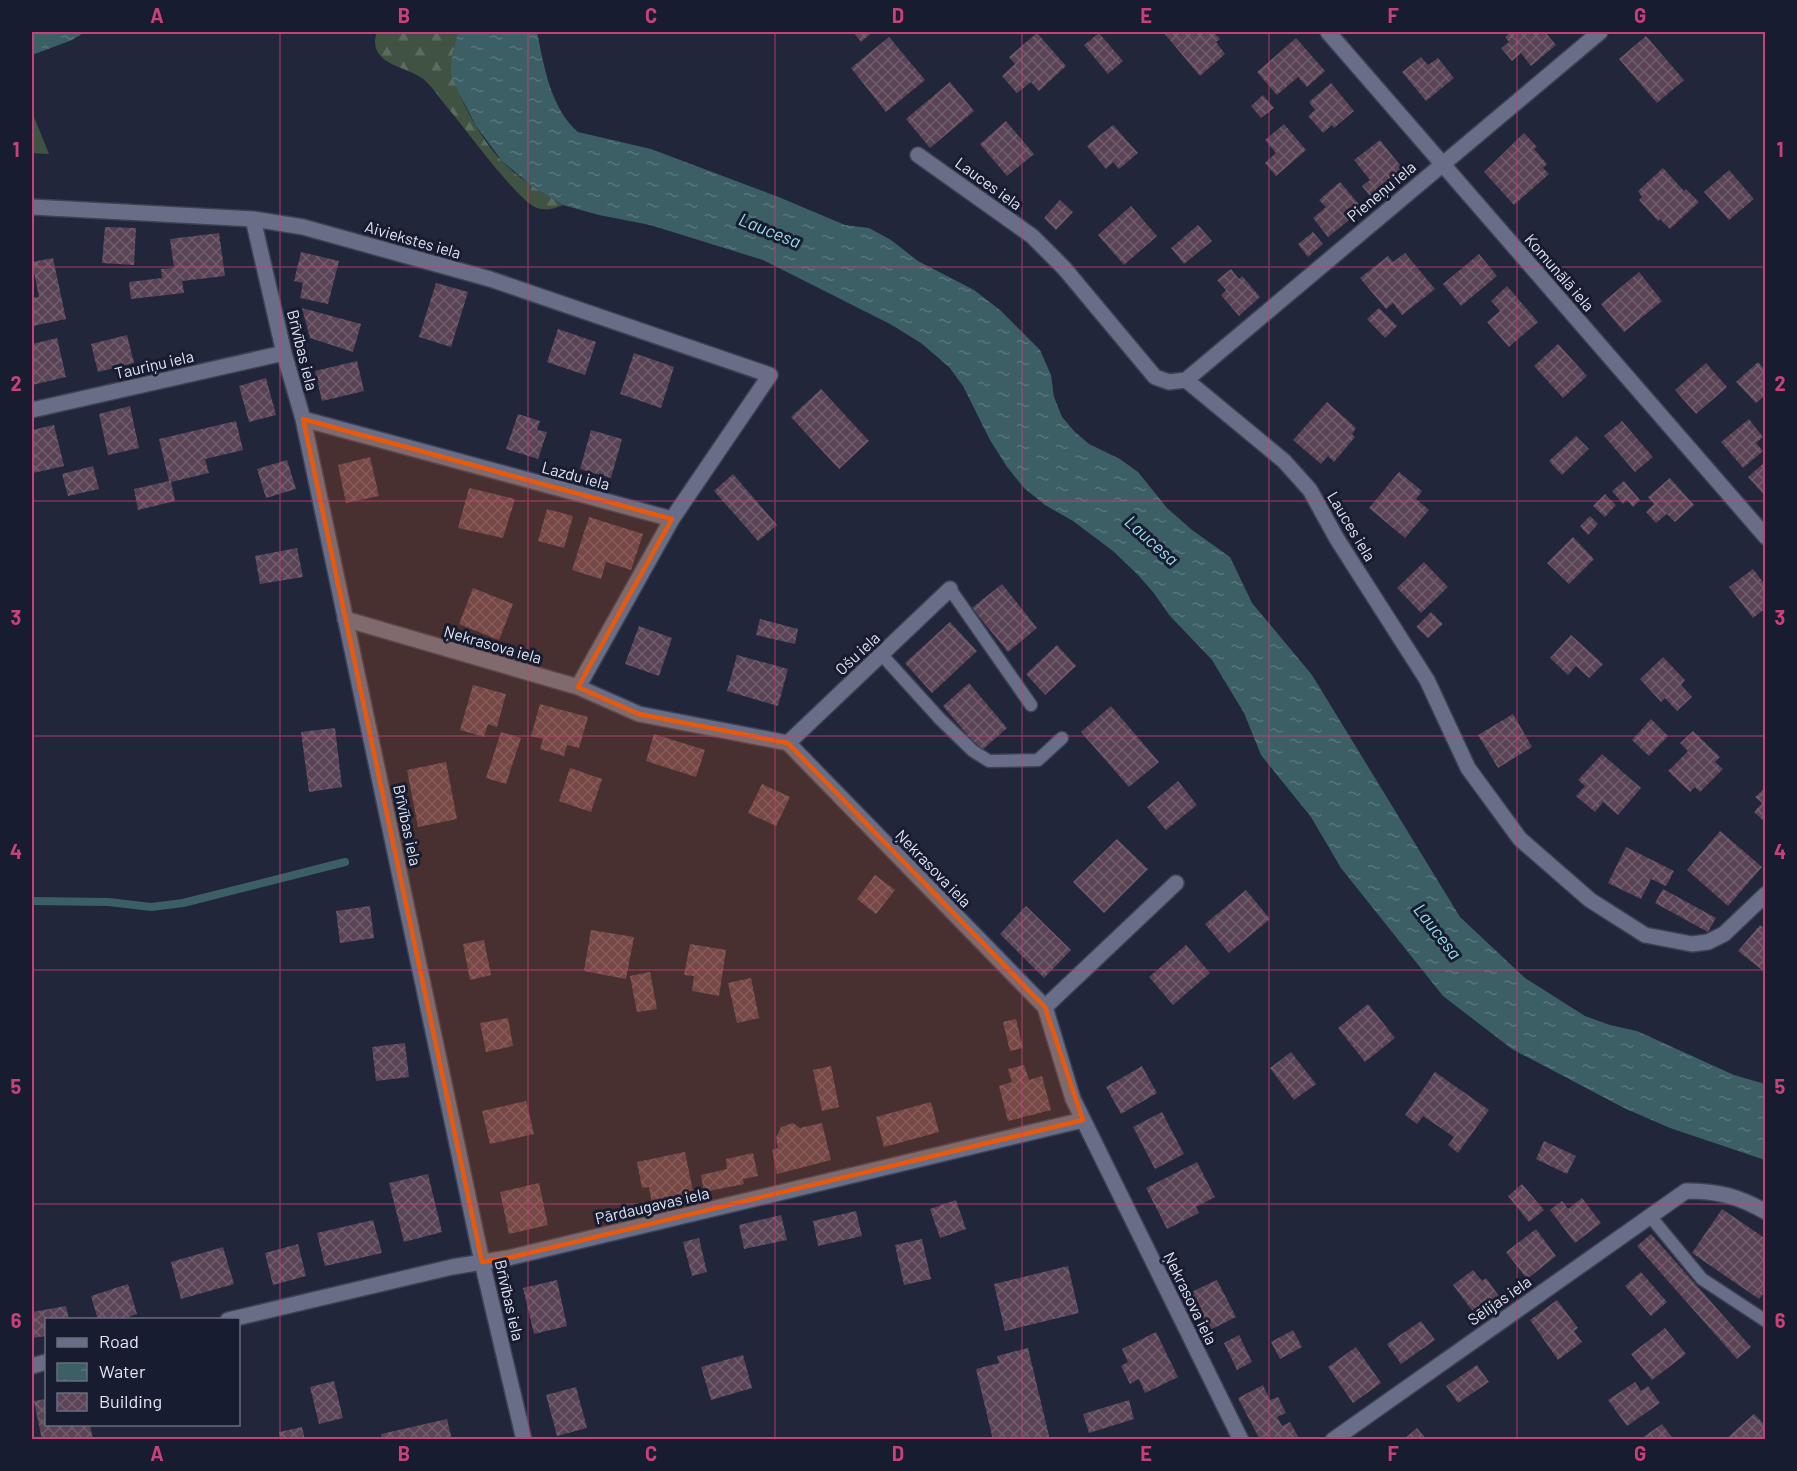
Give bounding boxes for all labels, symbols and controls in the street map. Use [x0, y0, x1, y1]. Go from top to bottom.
text: A [150, 3, 164, 27]
text: B [398, 3, 410, 27]
text: C [645, 3, 657, 27]
text: D [892, 3, 904, 27]
text: E [1140, 3, 1152, 27]
text: F [1387, 3, 1399, 27]
text: G [1634, 3, 1646, 27]
text: 1 [12, 137, 20, 161]
text: 1 [1776, 137, 1784, 161]
street label: Lauces iela [952, 152, 1026, 214]
street label: Pieneņu iela [1343, 157, 1419, 225]
water label: Laucesa [736, 208, 804, 252]
street label: Aiviekstes iela [363, 216, 463, 262]
street label: Komunālā iela [1521, 229, 1599, 315]
street label: Brīvības iela [284, 308, 322, 392]
street label: Tauriņu iela [113, 346, 195, 382]
text: 2 [10, 371, 22, 395]
text: 2 [1774, 371, 1786, 395]
street label: Lazdu iela [540, 457, 612, 493]
street label: Lauces iela [1324, 488, 1380, 564]
water label: Laucesa [1121, 510, 1183, 570]
text: 3 [11, 605, 21, 629]
text: 3 [1775, 605, 1785, 629]
street label: Ņekrasova iela [442, 621, 544, 667]
street label: Ošu iela [831, 628, 883, 678]
street label: Brīvības iela [390, 783, 426, 867]
street label: Ņekrasova iela [892, 825, 976, 911]
text: 4 [10, 839, 22, 863]
text: 4 [1774, 839, 1786, 863]
water label: Laucesa [1409, 899, 1467, 963]
text: 5 [11, 1074, 22, 1098]
text: 5 [1775, 1074, 1786, 1098]
street label: Pārdaugavas iela [593, 1183, 711, 1227]
street label: Ņekrasova iela [1160, 1249, 1222, 1347]
street label: Brīvības iela [491, 1258, 529, 1342]
street label: Sēlijas iela [1464, 1271, 1534, 1329]
text: 6 [11, 1308, 22, 1332]
text: 6 [1775, 1308, 1786, 1332]
legend [45, 1318, 240, 1426]
text: Road [99, 1330, 139, 1352]
text: Water [99, 1360, 146, 1382]
text: Building [99, 1390, 162, 1412]
text: A [150, 1441, 164, 1465]
text: B [398, 1441, 410, 1465]
text: C [645, 1441, 657, 1465]
text: D [892, 1441, 904, 1465]
text: E [1140, 1441, 1152, 1465]
text: F [1387, 1441, 1399, 1465]
text: G [1634, 1441, 1646, 1465]

